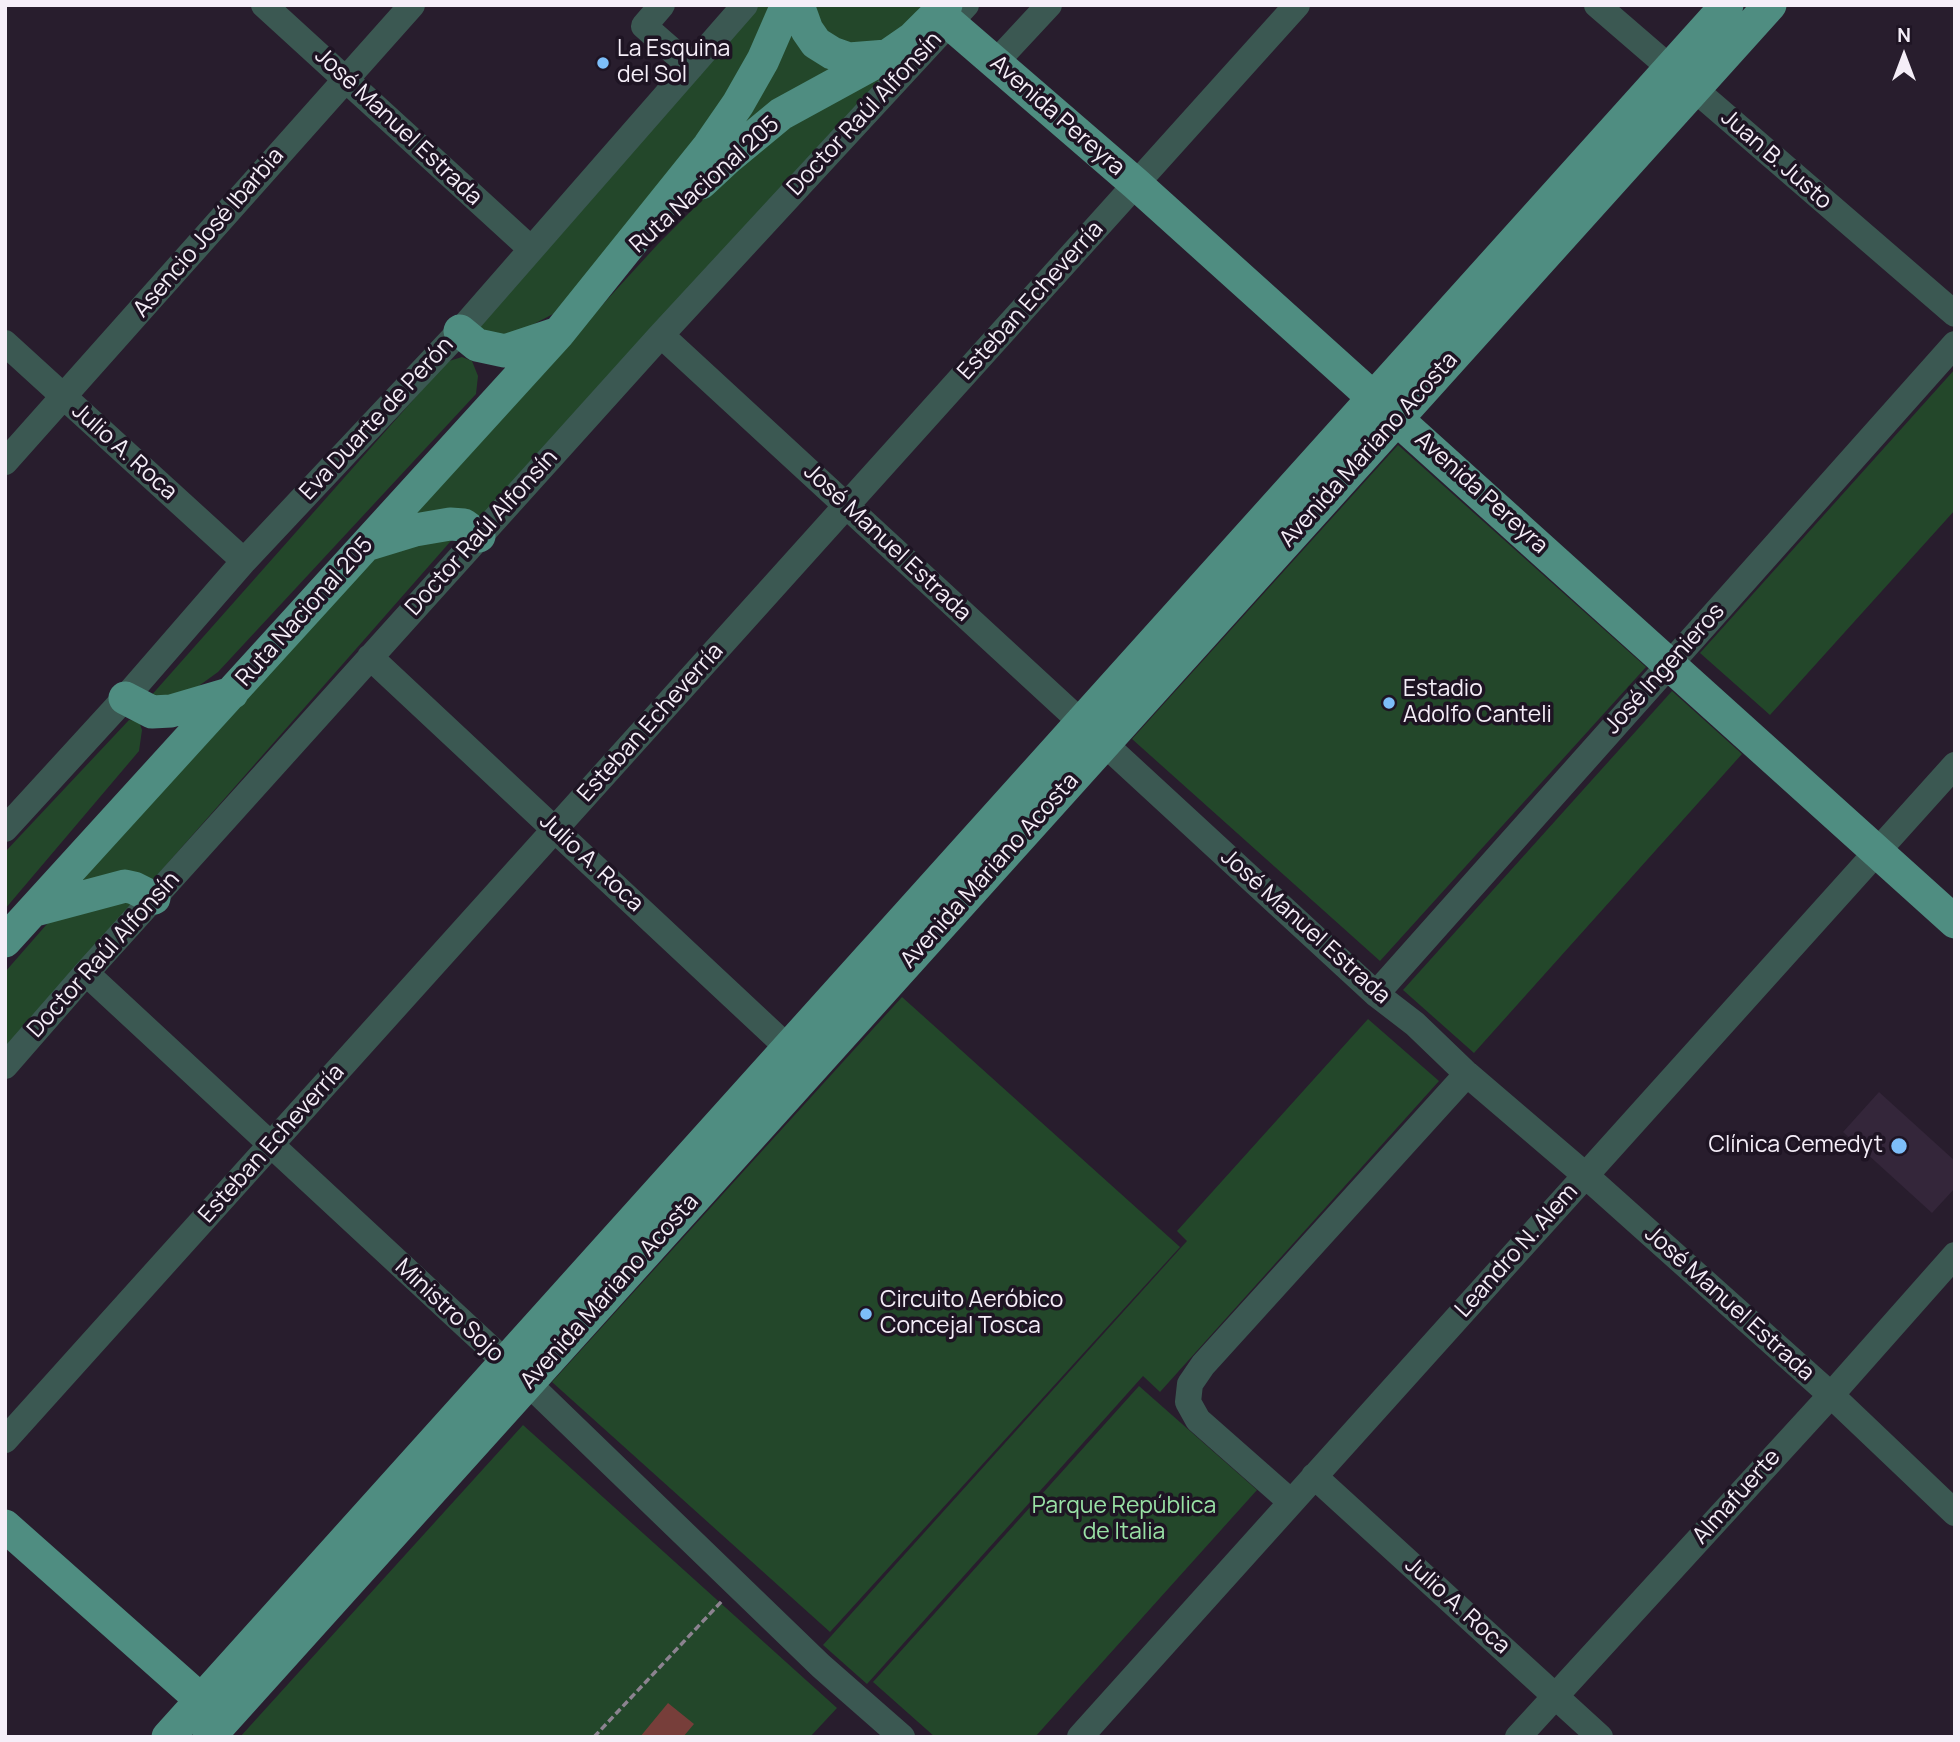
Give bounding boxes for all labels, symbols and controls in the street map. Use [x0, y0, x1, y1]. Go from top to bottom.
north arrow [1869, 21, 1939, 91]
text: N [1897, 22, 1911, 48]
street label: Doctor Raúl Alfonsín [782, 26, 948, 202]
place label: La Esquina del Sol [617, 36, 730, 90]
street label: José Manuel Estrada [309, 42, 487, 212]
street label: Avenida Pereyra [984, 50, 1130, 182]
marker: La Esquina del Sol [595, 55, 611, 71]
street label: Juan B. Justo [1715, 104, 1837, 216]
street label: Ruta Nacional 205 [625, 111, 785, 259]
street label: Asencio José Ibarbia [128, 143, 290, 323]
street label: Esteban Echeverría [953, 216, 1109, 386]
street label: Eva Duarte de Perón [294, 332, 460, 506]
street label: Avenida Mariano Acosta [1274, 347, 1464, 553]
street label: Julio A. Roca [66, 398, 182, 506]
street label: Avenida Pereyra [1409, 426, 1553, 560]
street label: Doctor Raúl Alfonsín [400, 444, 564, 622]
street label: José Manuel Estrada [798, 458, 976, 628]
street label: Ruta Nacional 205 [231, 532, 379, 692]
street label: José Ingenieros [1599, 598, 1731, 740]
street label: Esteban Echeverría [573, 638, 729, 808]
place label: Estadio Adolfo Canteli [1403, 676, 1552, 730]
marker: Estadio Adolfo Canteli [1381, 695, 1397, 711]
street label: Avenida Mariano Acosta [895, 768, 1085, 974]
street label: Julio A. Roca [533, 808, 649, 918]
street label: José Manuel Estrada [1215, 844, 1395, 1010]
street label: Doctor Raúl Alfonsín [22, 866, 186, 1044]
street label: Esteban Echeverría [194, 1059, 350, 1229]
place label: Clínica Cemedyt [1708, 1132, 1883, 1160]
marker: Clínica Cemedyt [1889, 1136, 1909, 1156]
street label: Leandro N. Alem [1450, 1179, 1584, 1323]
street label: Avenida Mariano Acosta [515, 1189, 705, 1395]
street label: José Manuel Estrada [1639, 1221, 1819, 1387]
street label: Ministro Sojo [389, 1254, 509, 1368]
place label: Circuito Aeróbico Concejal Tosca [880, 1287, 1063, 1341]
marker: Circuito Aeróbico Concejal Tosca [858, 1306, 874, 1322]
street label: Almafuerte [1687, 1444, 1787, 1550]
park label: Parque República de Italia [1032, 1493, 1216, 1547]
street label: Julio A. Roca [1399, 1552, 1515, 1660]

